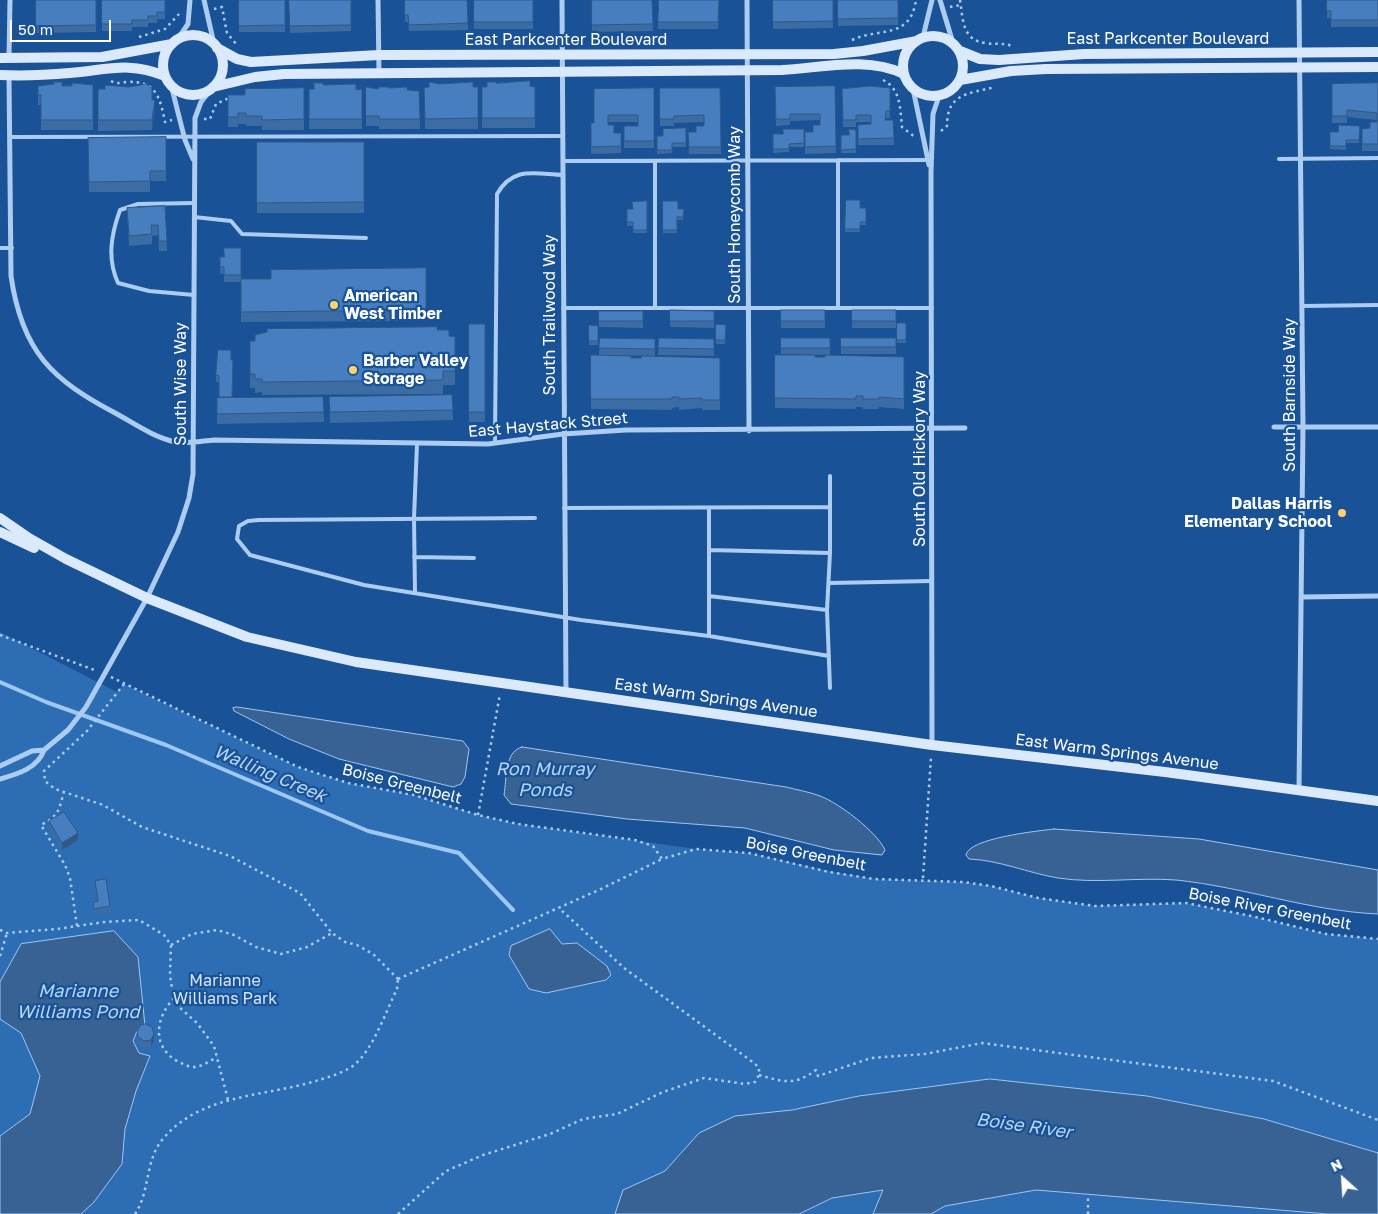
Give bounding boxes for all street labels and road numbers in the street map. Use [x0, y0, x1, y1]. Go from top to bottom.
street label: East Parkcenter Boulevard [1067, 29, 1269, 49]
street label: East Parkcenter Boulevard [465, 30, 667, 50]
street label: South Honeycomb Way [725, 126, 745, 304]
street label: South Trailwood Way [540, 235, 560, 395]
street label: South Barnside Way [1280, 318, 1300, 472]
street label: South Wise Way [171, 322, 191, 446]
street label: South Old Hickory Way [910, 371, 930, 547]
street label: East Haystack Street [467, 408, 629, 442]
street label: East Warm Springs Avenue [613, 674, 819, 722]
street label: East Warm Springs Avenue [1014, 730, 1220, 774]
street label: Boise Greenbelt [340, 760, 464, 808]
street label: Boise Greenbelt [744, 833, 868, 875]
street label: Boise River Greenbelt [1187, 884, 1353, 934]

